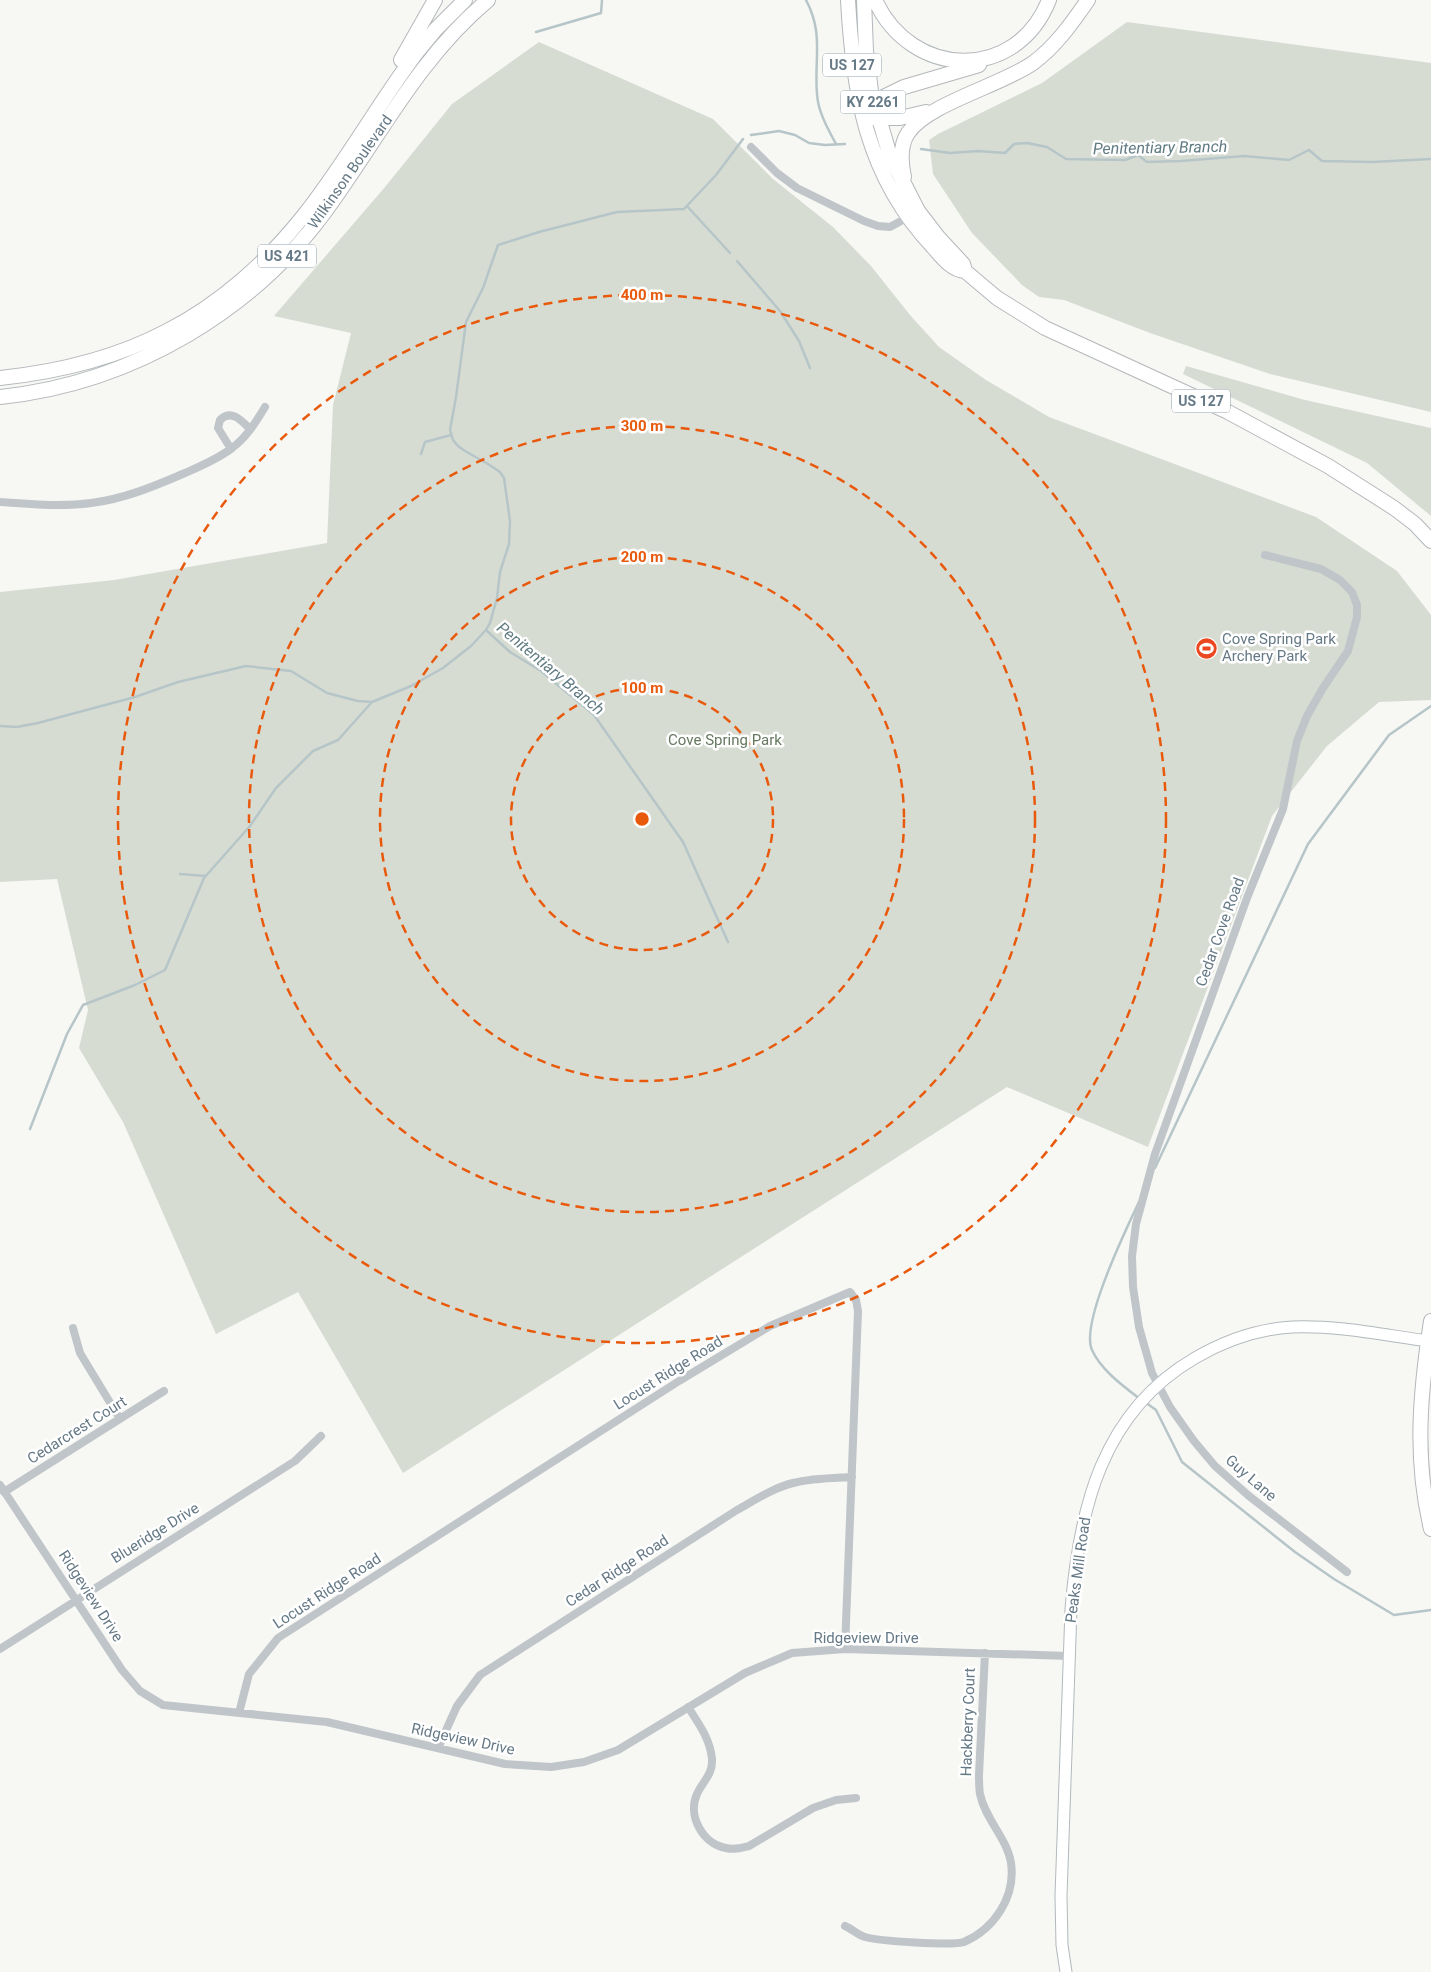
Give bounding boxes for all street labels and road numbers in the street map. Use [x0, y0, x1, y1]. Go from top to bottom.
road number: US 127 [823, 54, 881, 76]
road number: KY 2261 [840, 90, 906, 114]
street label: Wilkinson Boulevard [304, 112, 396, 232]
road number: US 421 [258, 245, 316, 268]
road number: US 127 [1172, 390, 1230, 412]
street label: Cedar Cove Road [1192, 875, 1248, 989]
street label: Locust Ridge Road [610, 1332, 726, 1414]
street label: Cedarcrest Court [24, 1392, 130, 1468]
street label: Guy Lane [1222, 1451, 1280, 1505]
street label: Blueridge Drive [108, 1499, 202, 1567]
street label: Peaks Mill Road [1062, 1516, 1094, 1624]
street label: Cedar Ridge Road [562, 1531, 672, 1611]
street label: Ridgeview Drive [55, 1547, 127, 1645]
street label: Locust Ridge Road [270, 1549, 384, 1633]
street label: Ridgeview Drive [813, 1629, 919, 1647]
street label: Hackberry Court [957, 1667, 979, 1777]
street label: Ridgeview Drive [410, 1719, 516, 1759]

